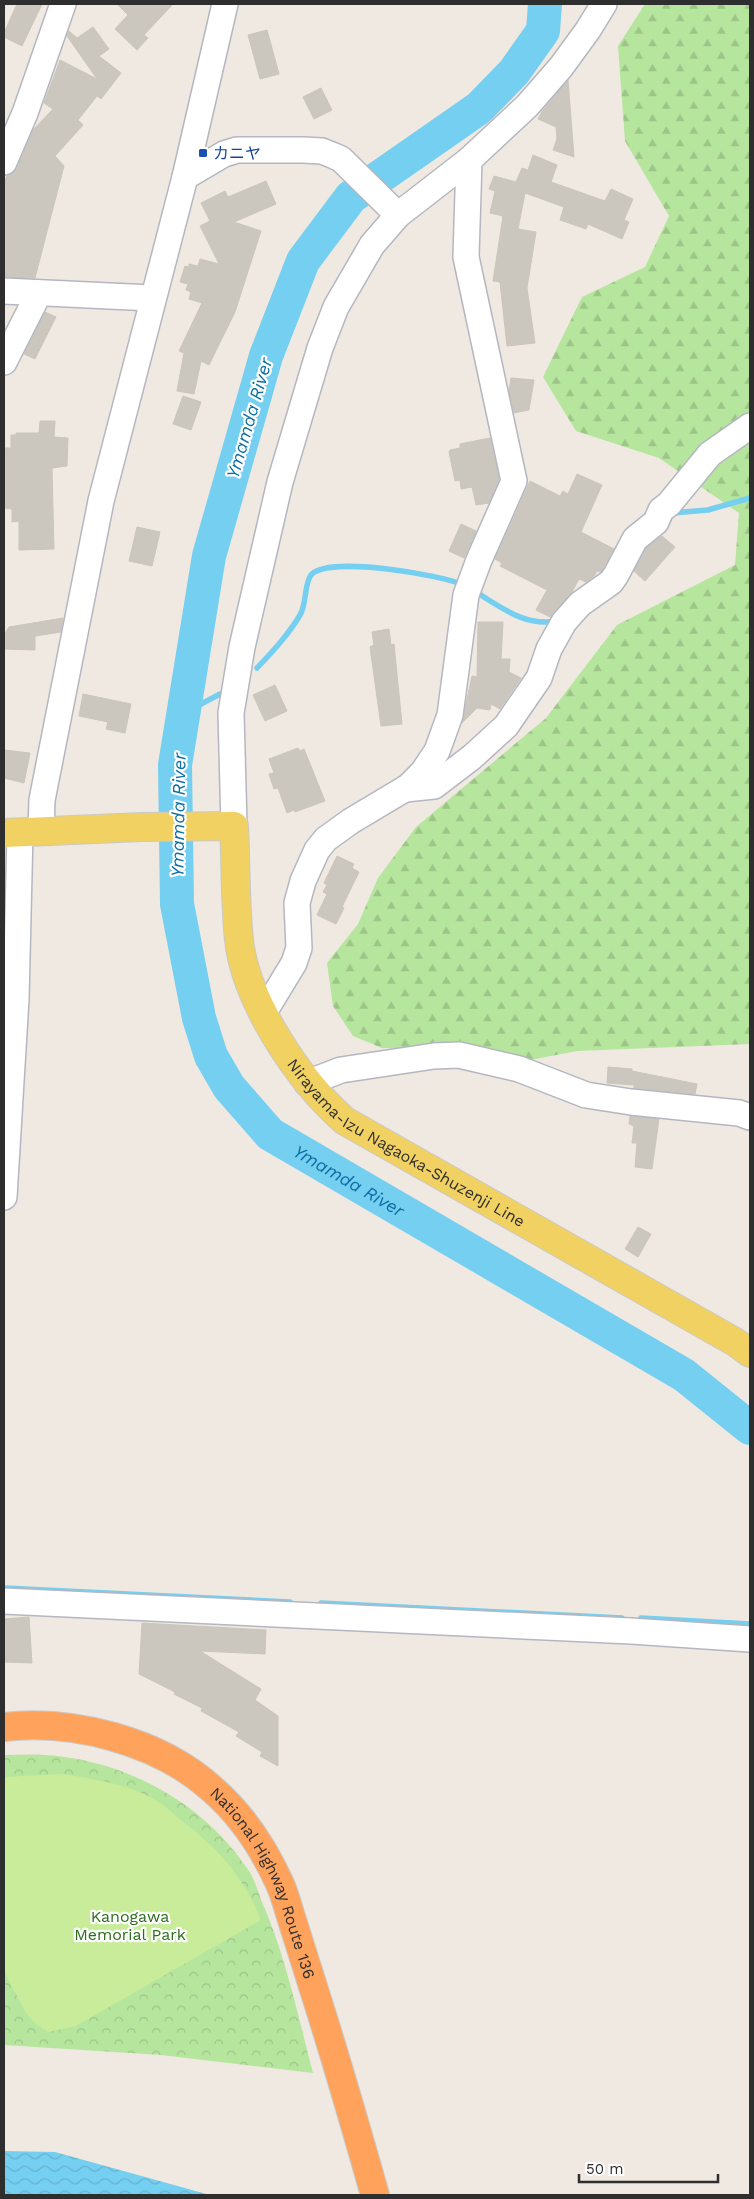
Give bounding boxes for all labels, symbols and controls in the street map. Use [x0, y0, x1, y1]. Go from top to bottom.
place label: カニヤ [213, 144, 261, 163]
marker: カニヤ [197, 147, 209, 159]
water label: Ymamda River [222, 354, 277, 481]
water label: Ymamda River [166, 752, 190, 877]
street label: Nirayama-Izu Nagaoka-Shuzenji Line [284, 1055, 529, 1231]
water label: Ymamda River [290, 1140, 409, 1221]
street label: National Highway Route 136 [207, 1783, 320, 1981]
park label: Kanogawa Memorial Park [74, 1907, 186, 1944]
scale bar [579, 2152, 718, 2184]
text: 50 m [586, 2160, 623, 2178]

